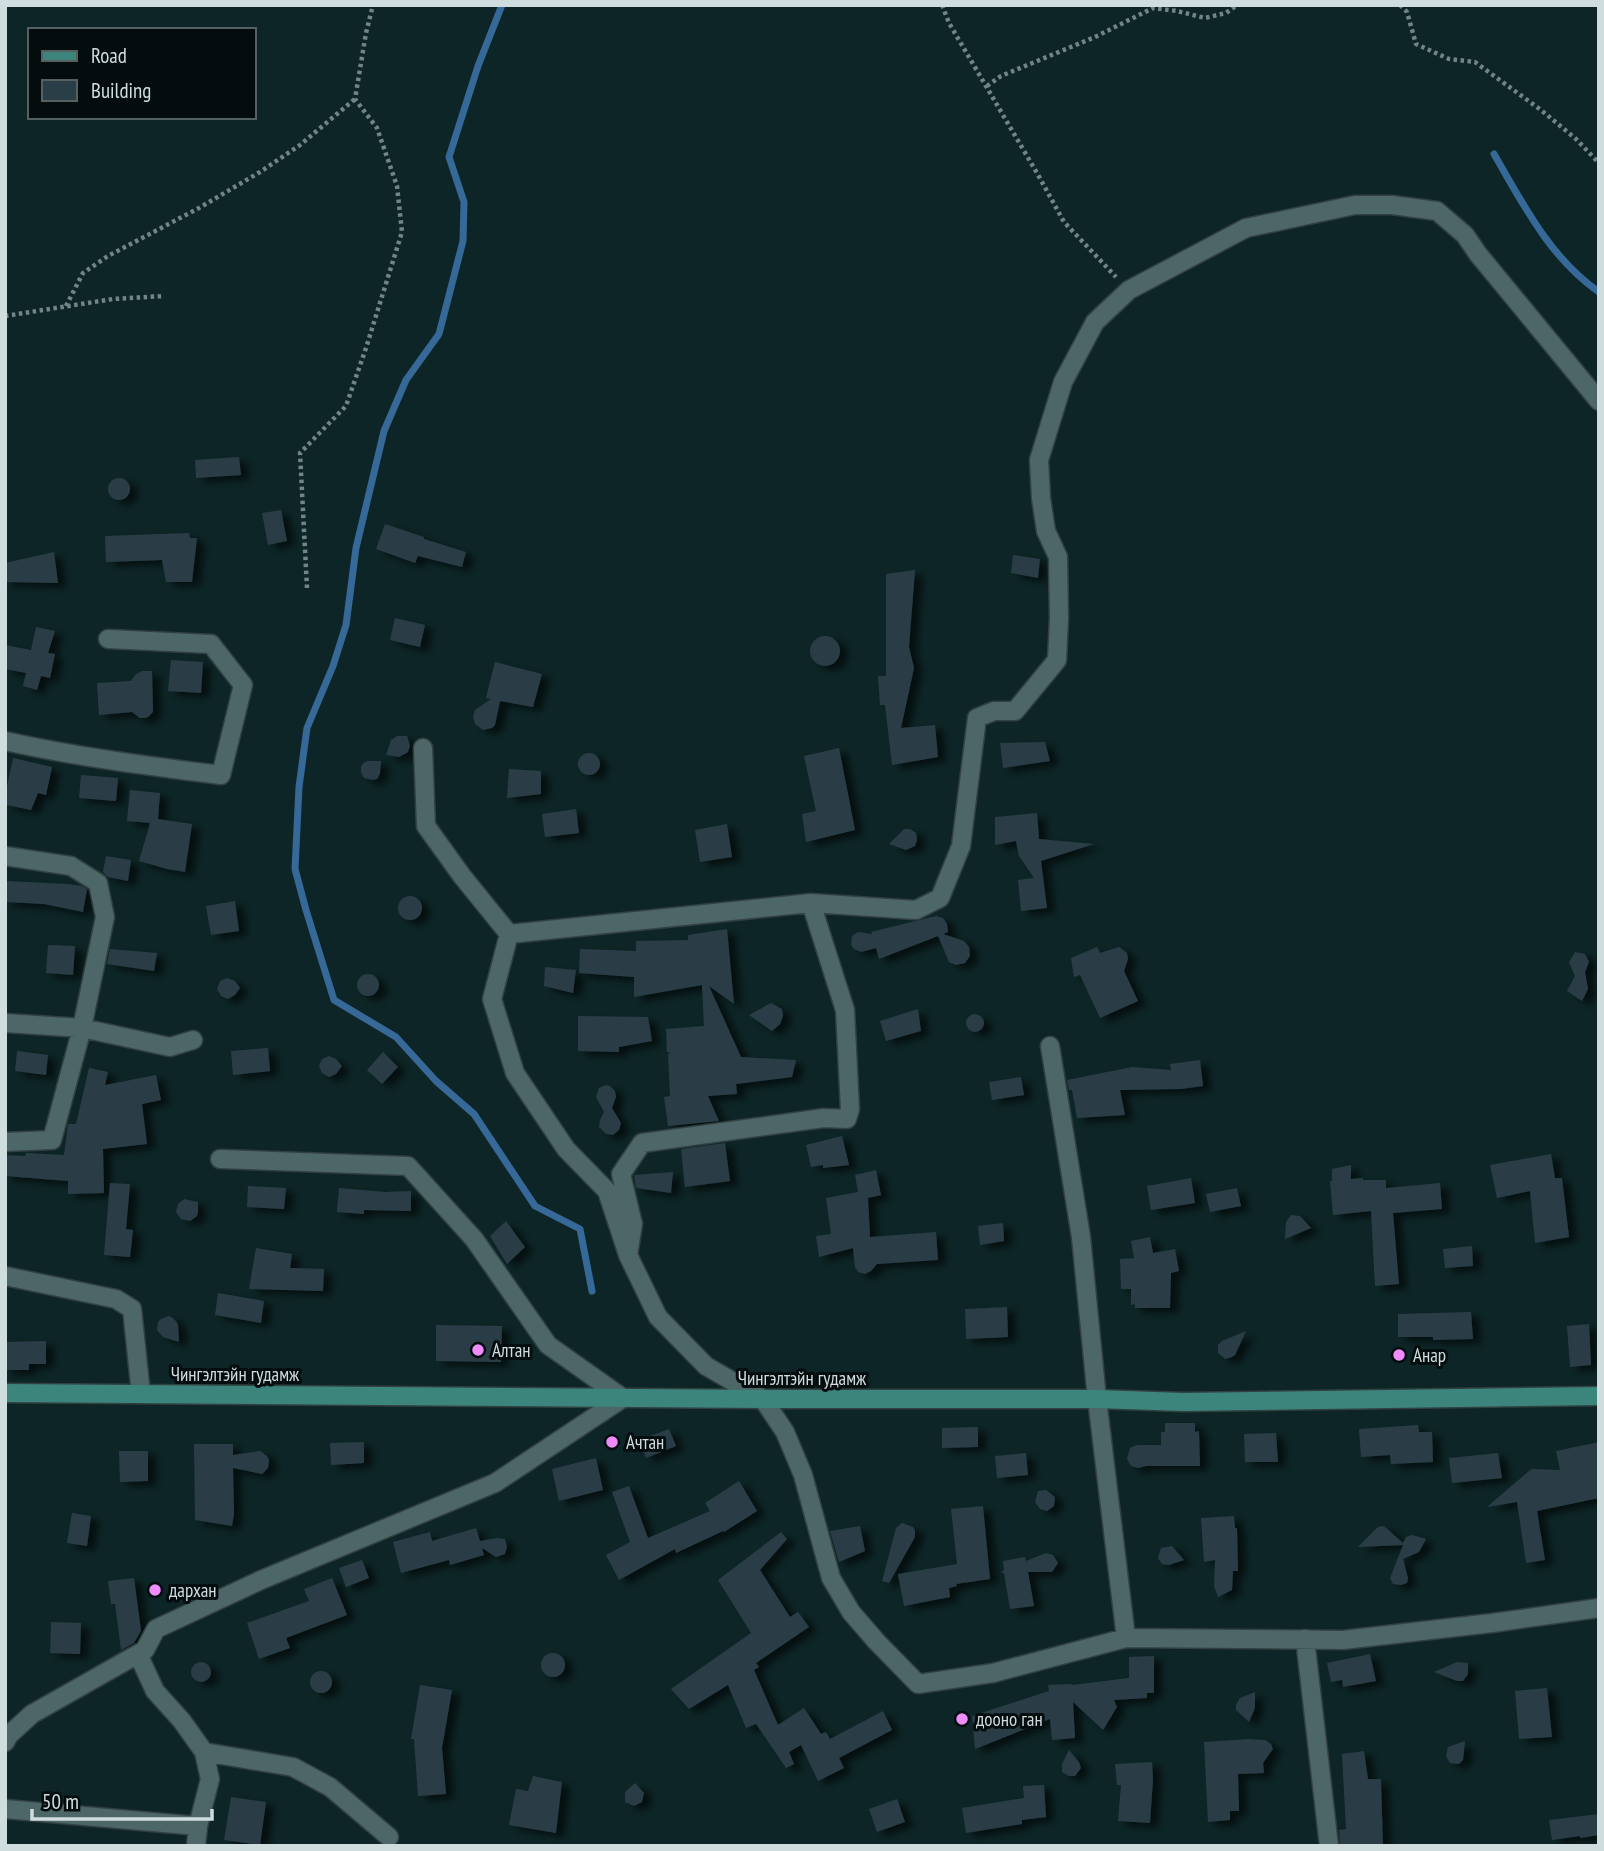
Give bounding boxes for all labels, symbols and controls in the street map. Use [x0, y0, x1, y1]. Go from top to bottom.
legend [28, 28, 256, 119]
text: Road [91, 42, 127, 69]
text: Building [91, 77, 151, 104]
place label: Алтан [492, 1338, 531, 1362]
marker: Алтан [470, 1342, 486, 1358]
place label: Анар [1413, 1343, 1446, 1367]
marker: Анар [1391, 1347, 1407, 1363]
street label: Чингэлтэйн гудамж [171, 1362, 300, 1386]
street label: Чингэлтэйн гудамж [738, 1366, 867, 1390]
place label: Ачтан [626, 1430, 664, 1454]
marker: Ачтан [604, 1434, 620, 1450]
place label: дархан [169, 1578, 217, 1602]
marker: дархан [147, 1582, 163, 1598]
place label: дооно ган [976, 1707, 1043, 1731]
marker: дооно ган [954, 1711, 970, 1727]
scale bar [32, 1778, 212, 1822]
text: 50 m [42, 1788, 79, 1815]

